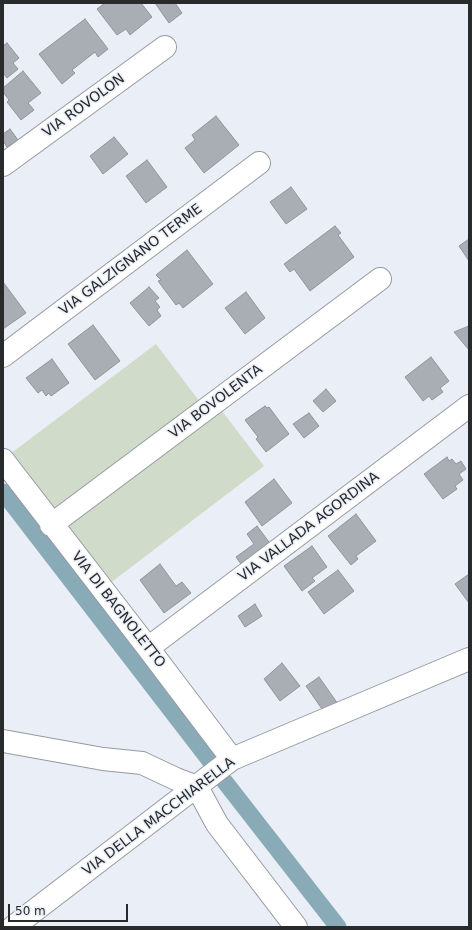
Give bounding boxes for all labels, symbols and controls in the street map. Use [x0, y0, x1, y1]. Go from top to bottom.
street label: VIA ROVOLON [40, 71, 128, 141]
street label: VIA GALZIGNANO TERME [56, 201, 206, 319]
street label: VIA BOVOLENTA [166, 361, 266, 443]
street label: VIA VALLADA AGORDINA [235, 469, 383, 585]
street label: VIA DI BAGNOLETTO [67, 549, 169, 671]
street label: VIA DELLA MACCHIARELLA [79, 754, 239, 880]
scale bar [10, 896, 130, 922]
text: 50 m [15, 904, 46, 918]

